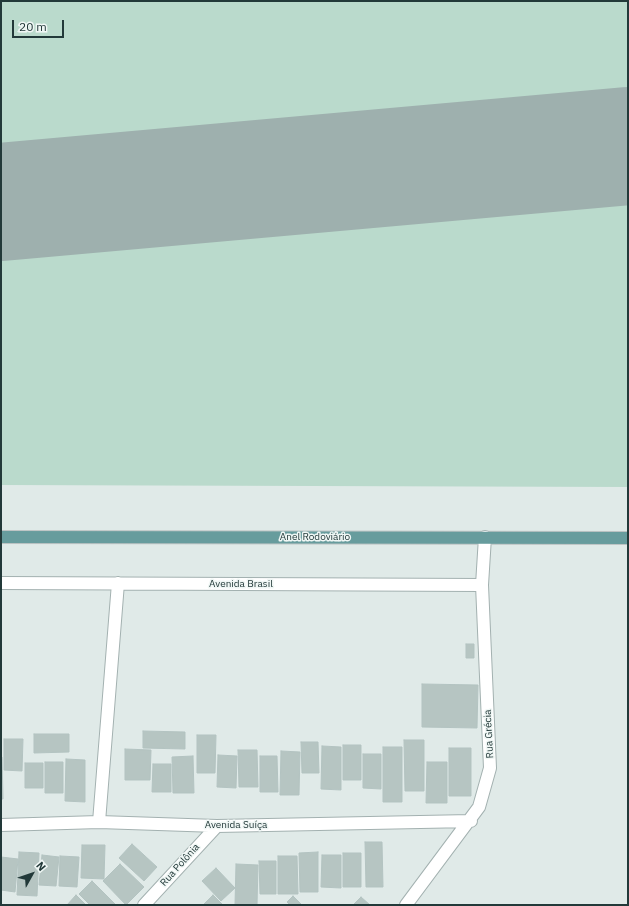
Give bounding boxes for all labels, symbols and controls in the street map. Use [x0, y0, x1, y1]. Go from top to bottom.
scale bar [14, 12, 66, 38]
text: 20 m [19, 19, 47, 34]
street label: Anel Rodoviário [280, 531, 350, 543]
street label: Avenida Brasil [209, 578, 273, 590]
street label: Rua Grécia [482, 709, 496, 759]
street label: Avenida Suíça [205, 819, 267, 831]
street label: Rua Polônia [158, 841, 202, 889]
north arrow [12, 854, 52, 894]
text: N [33, 859, 49, 874]

